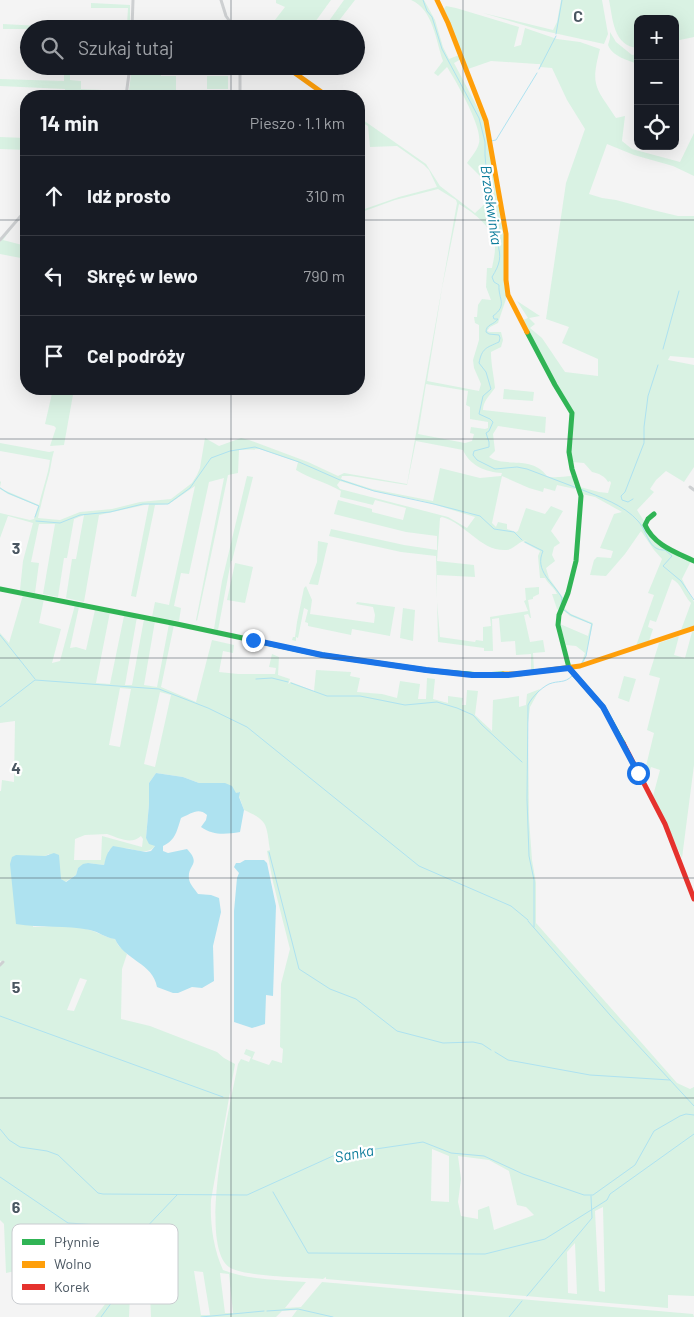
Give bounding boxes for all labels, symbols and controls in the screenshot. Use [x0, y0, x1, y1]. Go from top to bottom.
text: C [573, 6, 583, 25]
map controls [634, 15, 679, 150]
button: + [634, 15, 679, 60]
search box [20, 20, 365, 75]
icon: search [38, 34, 66, 62]
text: Szukaj tutaj [78, 36, 174, 59]
button: − [634, 60, 679, 105]
button: locate [634, 105, 679, 150]
text: 14 min [40, 110, 99, 135]
text: Pieszo · 1.1 km [250, 113, 345, 132]
water label: Brzoskwinka [478, 164, 507, 246]
icon: ahead [40, 182, 68, 210]
text: Idź prosto [87, 184, 171, 207]
text: 310 m [306, 186, 345, 205]
icon: left [40, 262, 68, 290]
text: Skręć w lewo [87, 264, 198, 287]
text: 790 m [304, 266, 345, 285]
icon: arrive [40, 342, 68, 370]
text: Cel podróży [87, 344, 185, 367]
text: 3 [12, 538, 20, 557]
route end [242, 629, 265, 652]
text: 4 [11, 758, 21, 777]
route start [627, 762, 650, 785]
text: 5 [12, 977, 21, 996]
water label: Sanka [333, 1140, 375, 1166]
text: 6 [12, 1197, 21, 1216]
legend [12, 1224, 178, 1304]
text: Płynnie [54, 1233, 100, 1250]
text: Wolno [54, 1255, 92, 1272]
text: Korek [54, 1278, 89, 1295]

